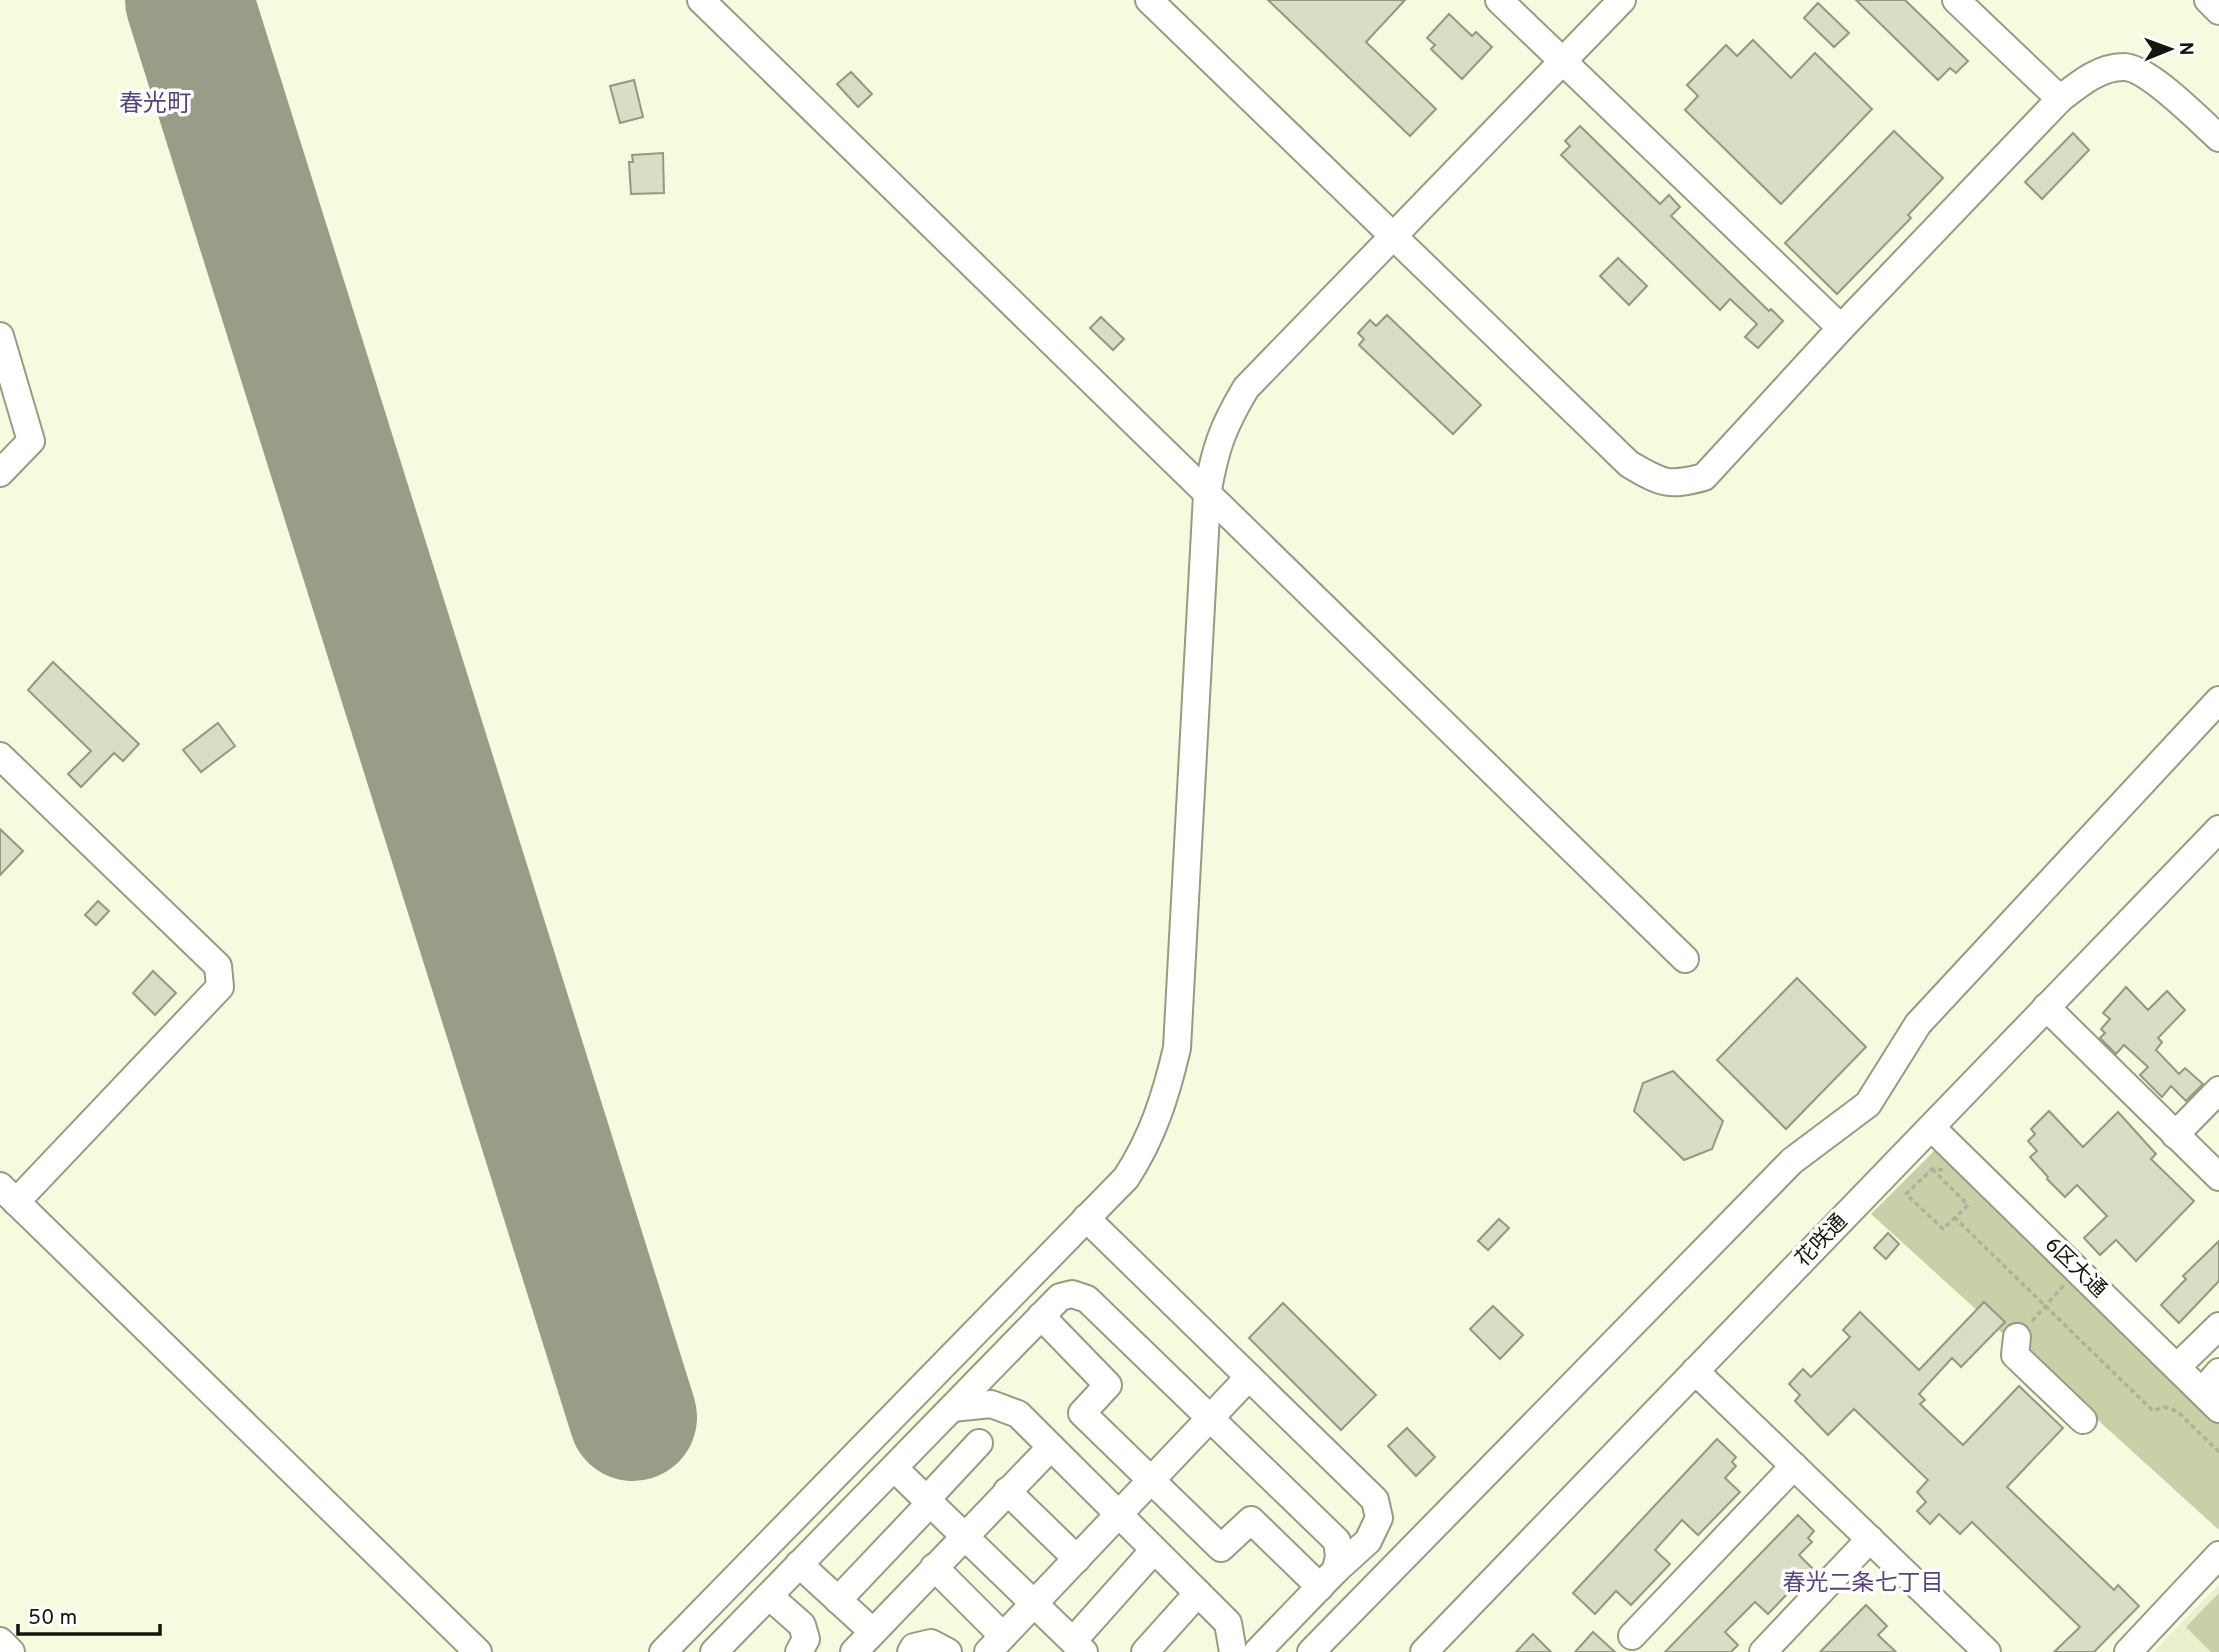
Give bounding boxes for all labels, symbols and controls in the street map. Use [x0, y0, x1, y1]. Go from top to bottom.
north arrow [2135, 14, 2205, 84]
text: N [2173, 42, 2197, 56]
district label: 春光町 [119, 90, 191, 120]
street label: 花咲通 [1790, 1209, 1854, 1273]
street label: 6区大通 [2038, 1232, 2112, 1304]
district label: 春光二条七丁目 [1783, 1570, 1944, 1599]
scale bar [18, 1592, 159, 1636]
text: 50 m [28, 1605, 77, 1632]

